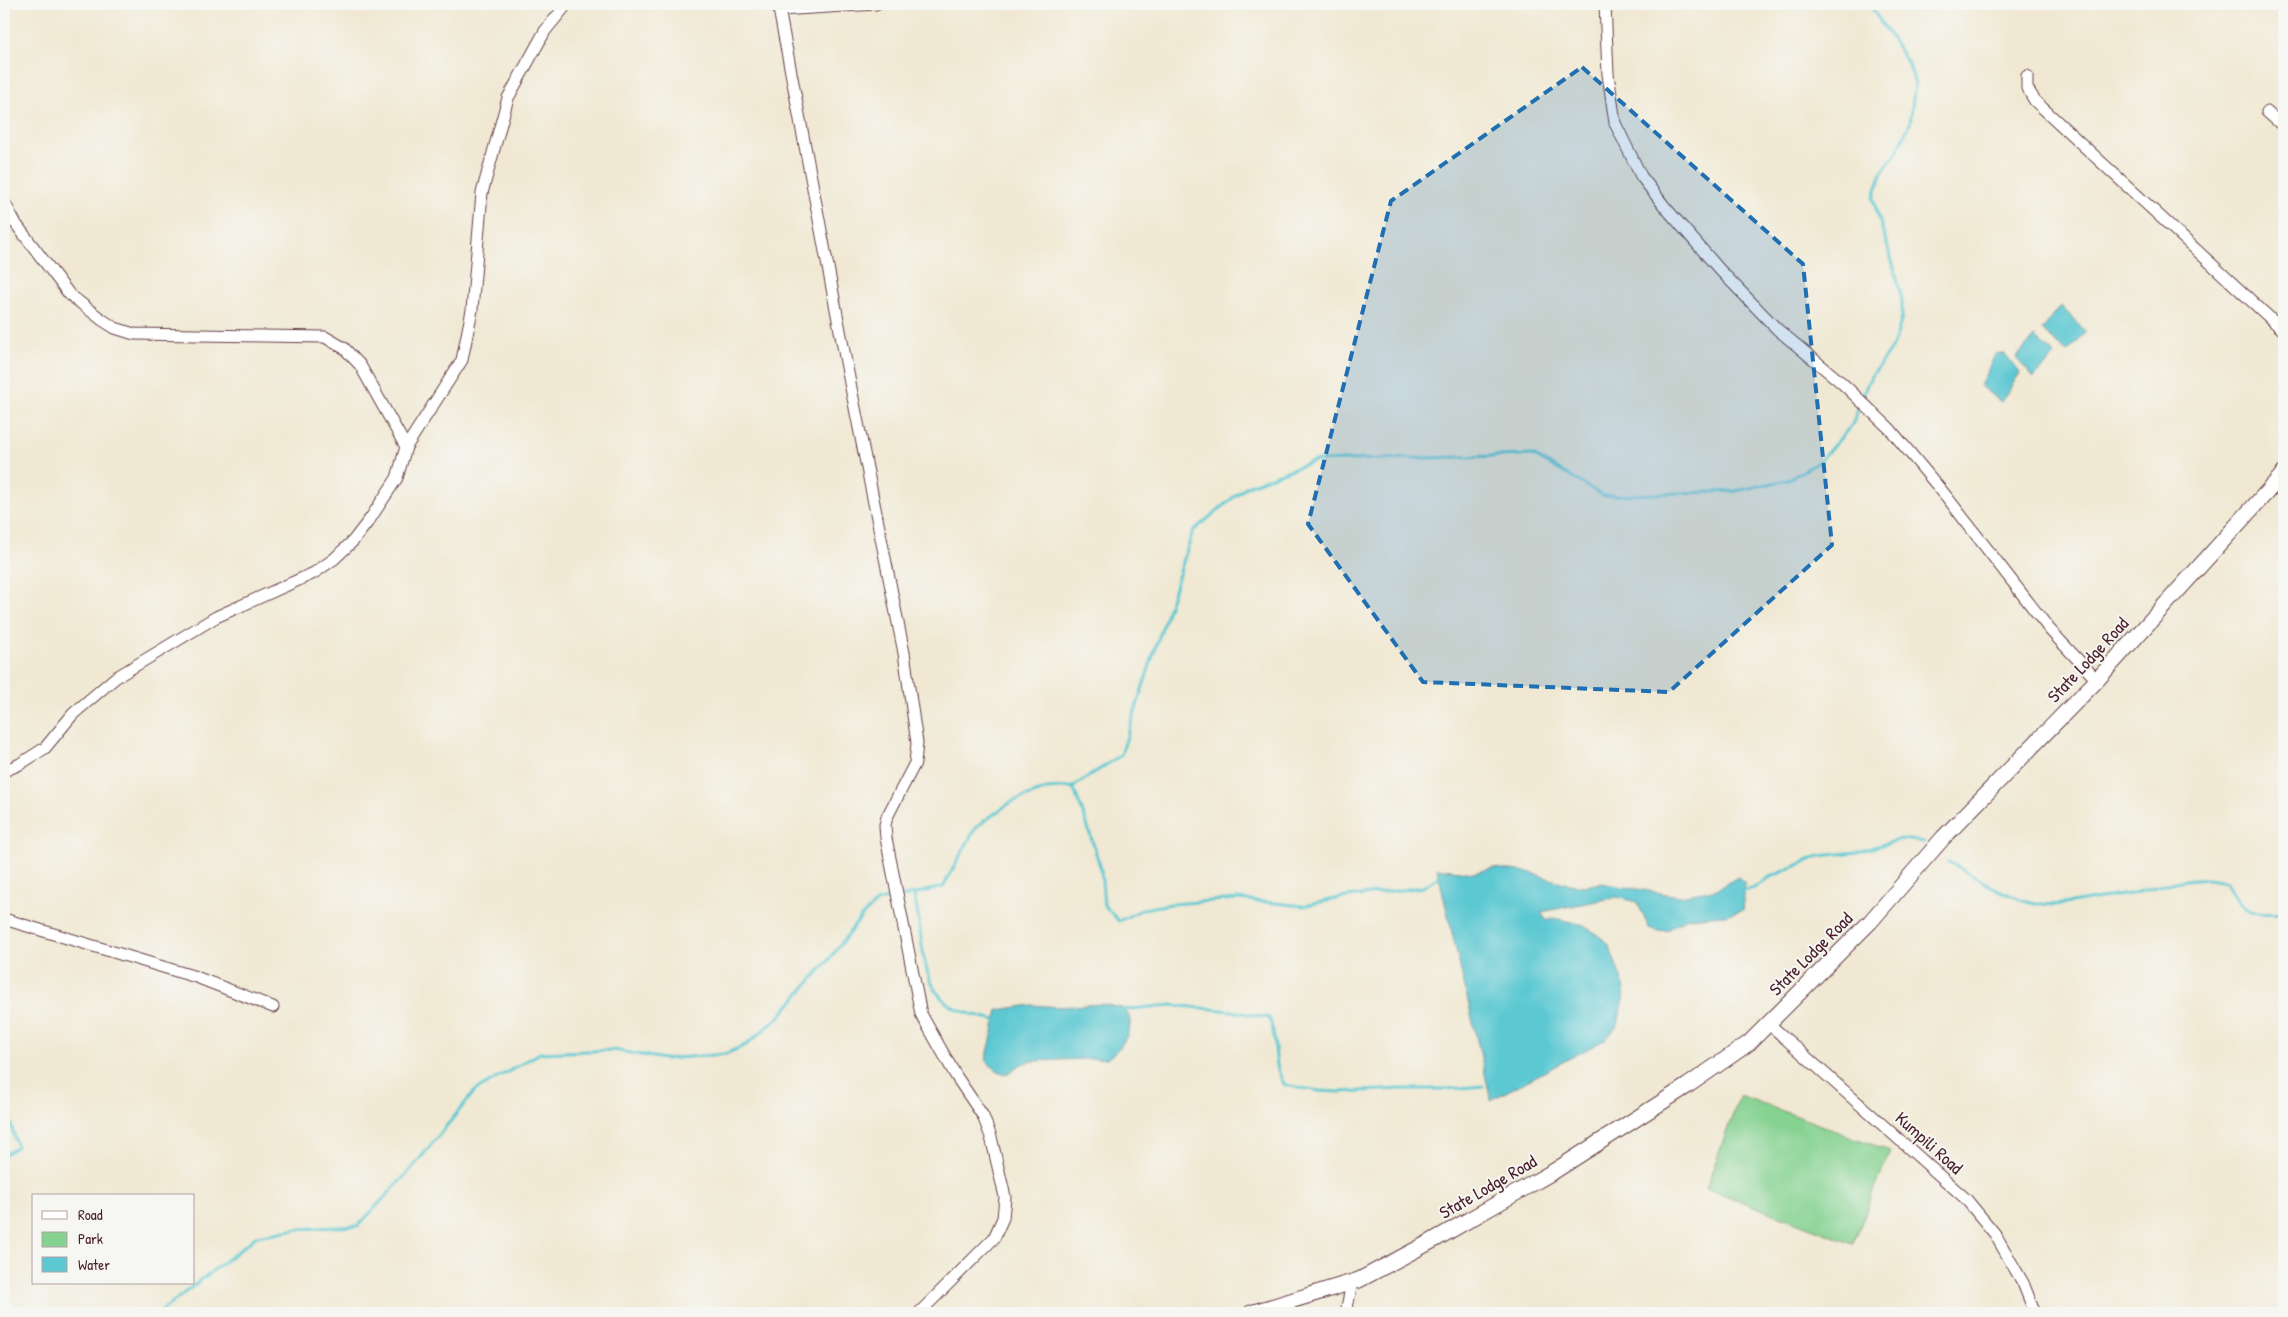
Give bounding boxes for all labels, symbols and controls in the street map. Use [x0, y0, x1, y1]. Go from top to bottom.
street label: State Lodge Road [2041, 611, 2134, 708]
street label: State Lodge Road [1763, 906, 1858, 1001]
street label: Kumpili Road [1890, 1106, 1969, 1180]
street label: State Lodge Road [1434, 1149, 1541, 1225]
legend [32, 1194, 195, 1284]
text: Road [78, 1204, 103, 1225]
text: Park [78, 1228, 103, 1249]
text: Water [78, 1254, 110, 1275]

